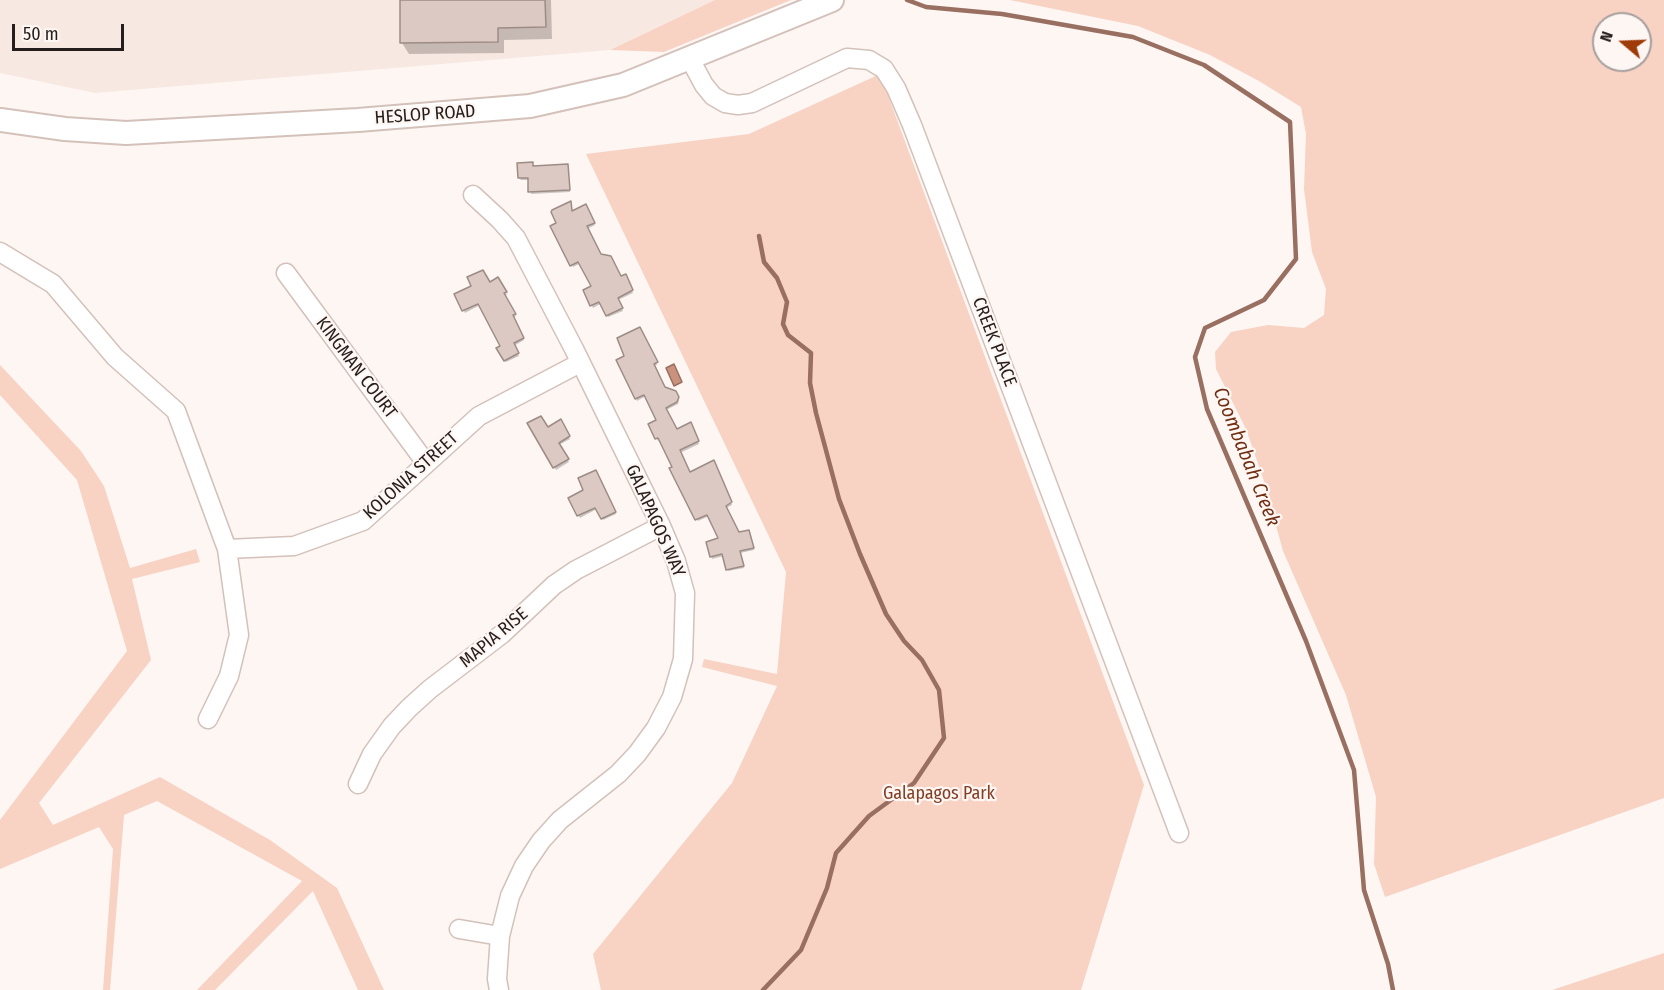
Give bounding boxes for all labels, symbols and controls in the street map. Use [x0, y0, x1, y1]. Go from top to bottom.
scale bar [15, 12, 128, 50]
north arrow [1592, 12, 1652, 72]
text: 50 m [23, 23, 59, 45]
text: N [1596, 29, 1617, 44]
street label: HESLOP ROAD [374, 101, 476, 129]
street label: CREEK PLACE [967, 294, 1021, 390]
street label: KINGMAN COURT [311, 313, 401, 423]
water label: Coombabah Creek [1207, 384, 1285, 530]
street label: KOLONIA STREET [359, 428, 463, 524]
street label: GALAPAGOS WAY [621, 461, 689, 581]
street label: MAPIA RISE [456, 603, 532, 673]
park label: Galapagos Park [883, 783, 995, 805]

